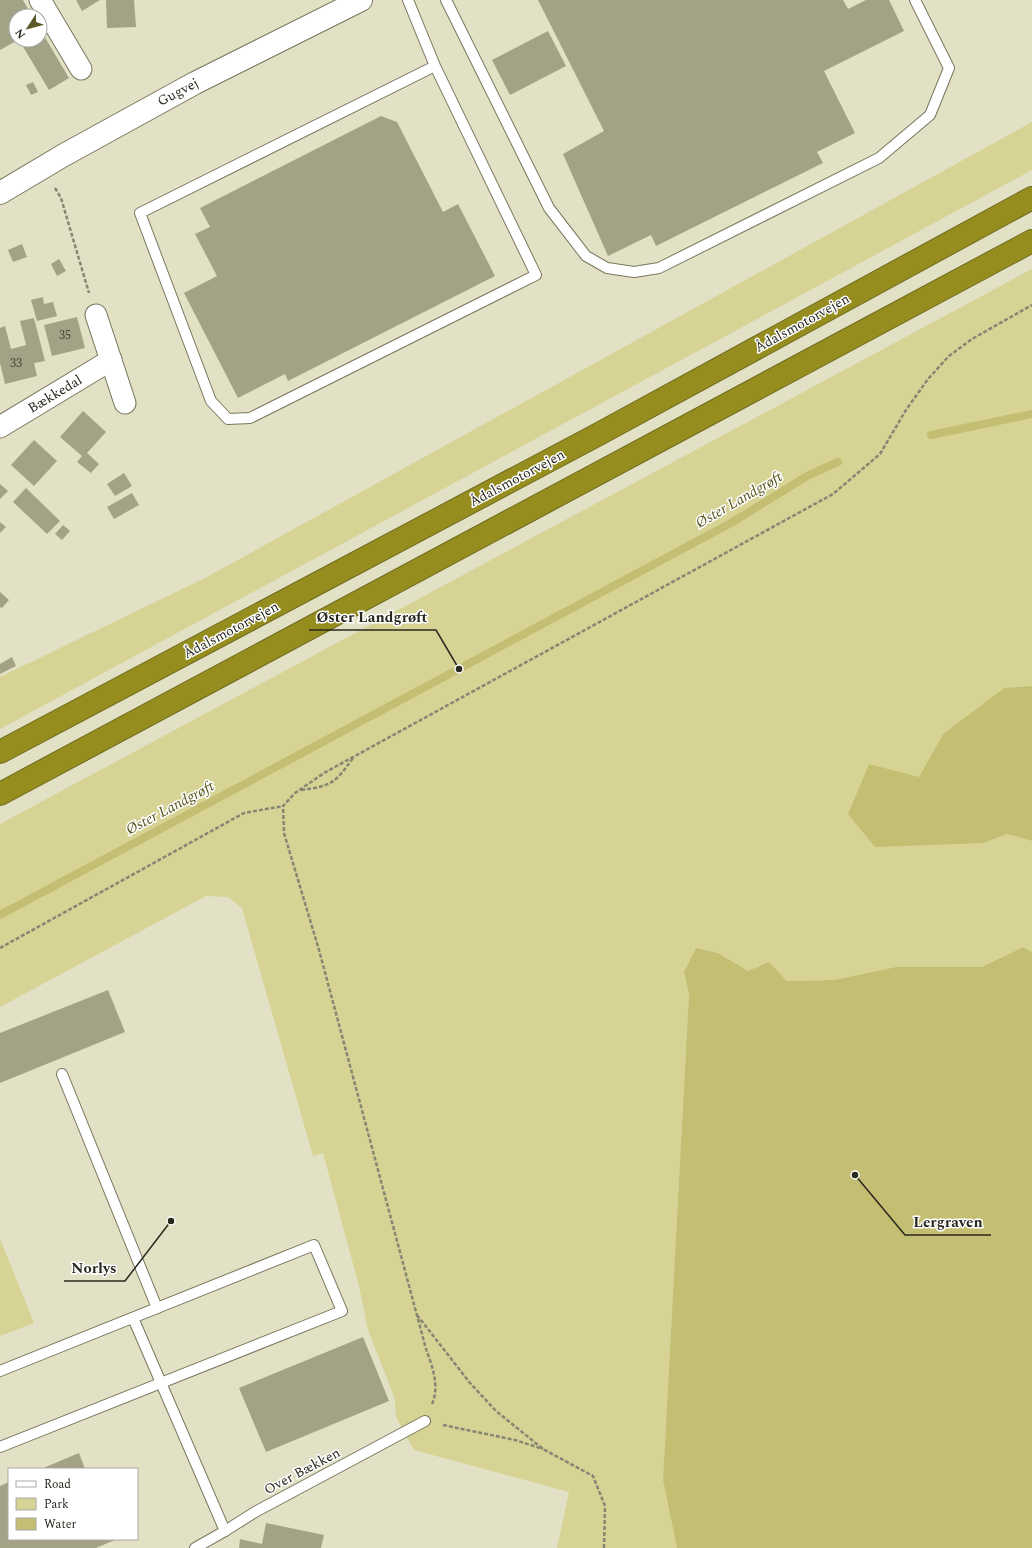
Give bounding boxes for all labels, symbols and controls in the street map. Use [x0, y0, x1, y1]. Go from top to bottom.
north arrow [8, 8, 48, 48]
text: N [11, 25, 30, 42]
street label: Gugvej [154, 72, 202, 112]
street label: Ådalsmotorvejen [751, 288, 853, 358]
house number: 35 [59, 326, 71, 345]
house number: 33 [10, 354, 22, 373]
street label: Bækkedal [24, 369, 86, 419]
street label: Ådalsmotorvejen [466, 444, 568, 512]
water label: Øster Landgrøft [691, 465, 787, 534]
street label: Ådalsmotorvejen [180, 596, 282, 664]
callout: Øster Landgrøft [309, 603, 436, 630]
text: Øster Landgrøft [317, 606, 427, 629]
water label: Øster Landgrøft [122, 775, 219, 841]
callout: Lergraven [905, 1208, 991, 1235]
text: Lergraven [913, 1211, 983, 1234]
callout: Norlys [64, 1254, 125, 1281]
text: Norlys [71, 1257, 117, 1280]
street label: Over Bækken [260, 1442, 344, 1500]
legend [8, 1468, 138, 1540]
text: Road [44, 1475, 71, 1494]
text: Park [44, 1495, 69, 1514]
text: Water [44, 1515, 76, 1534]

